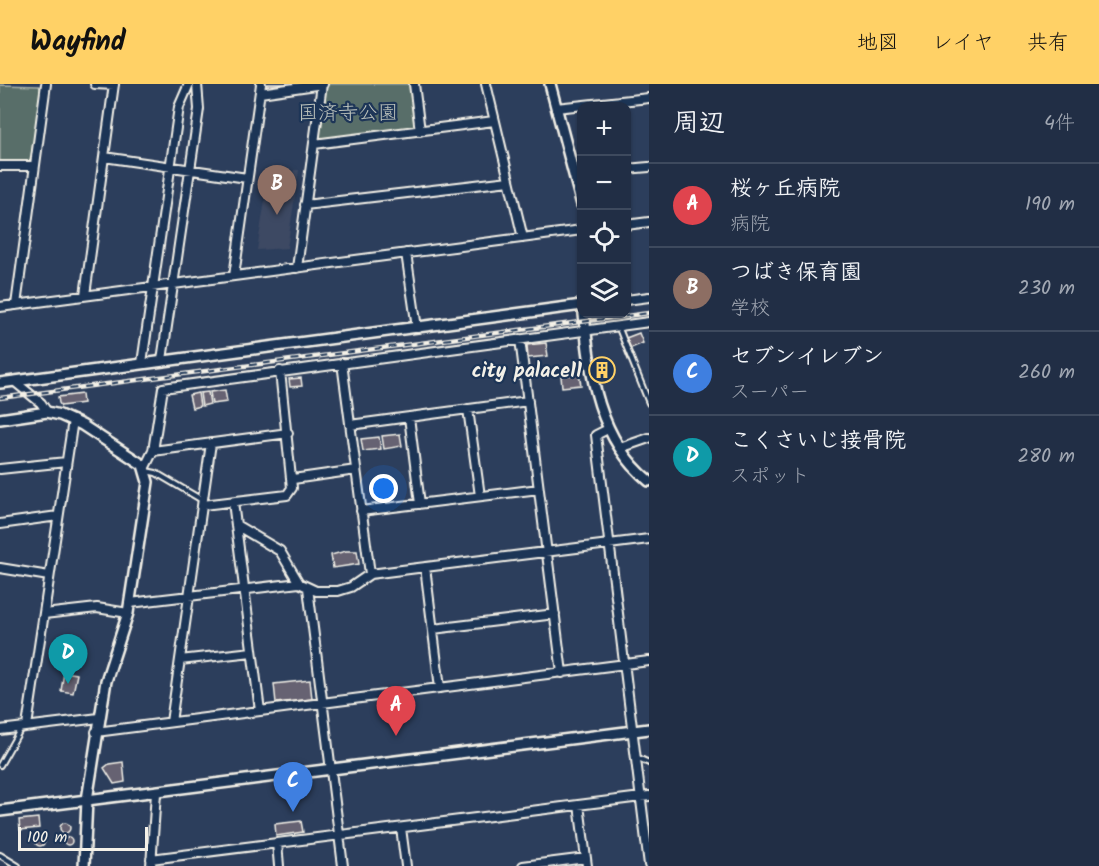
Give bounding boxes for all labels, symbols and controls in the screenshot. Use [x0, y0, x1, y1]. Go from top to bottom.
text: Wayfind [30, 20, 126, 65]
text: 地図 [857, 27, 899, 60]
text: レイヤ [932, 27, 994, 60]
text: 共有 [1027, 27, 1069, 60]
park label: 国済寺公園 [298, 98, 398, 130]
map controls [577, 102, 631, 318]
button: + [577, 102, 631, 156]
text: 周辺 [673, 103, 725, 145]
text: 4件 [1044, 108, 1075, 140]
button: − [577, 156, 631, 210]
pin: B [258, 166, 296, 215]
text: 桜ヶ丘病院 [730, 172, 840, 207]
text: A [686, 189, 699, 221]
text: 190 m [1025, 189, 1075, 221]
text: 病院 [730, 209, 770, 241]
button: locate [577, 210, 631, 264]
text: つばき保育園 [730, 256, 862, 291]
button: layers [577, 264, 631, 318]
text: B [686, 273, 699, 305]
text: 230 m [1018, 273, 1075, 305]
text: 学校 [730, 293, 770, 325]
text: セブンイレブン [730, 340, 884, 375]
building icon: city palace11 [587, 355, 617, 385]
place label: city palace11 [472, 356, 582, 388]
text: C [686, 357, 699, 389]
text: 260 m [1018, 357, 1075, 389]
text: スーパー [730, 377, 809, 409]
text: こくさいじ接骨院 [730, 424, 906, 459]
text: D [686, 441, 699, 473]
text: 280 m [1017, 441, 1075, 473]
text: スポット [730, 461, 810, 493]
your location [369, 474, 398, 503]
pin: D [48, 634, 88, 684]
pin: A [376, 686, 416, 736]
pin: C [274, 762, 312, 812]
scale bar [18, 824, 148, 852]
text: 100 m [27, 825, 67, 850]

